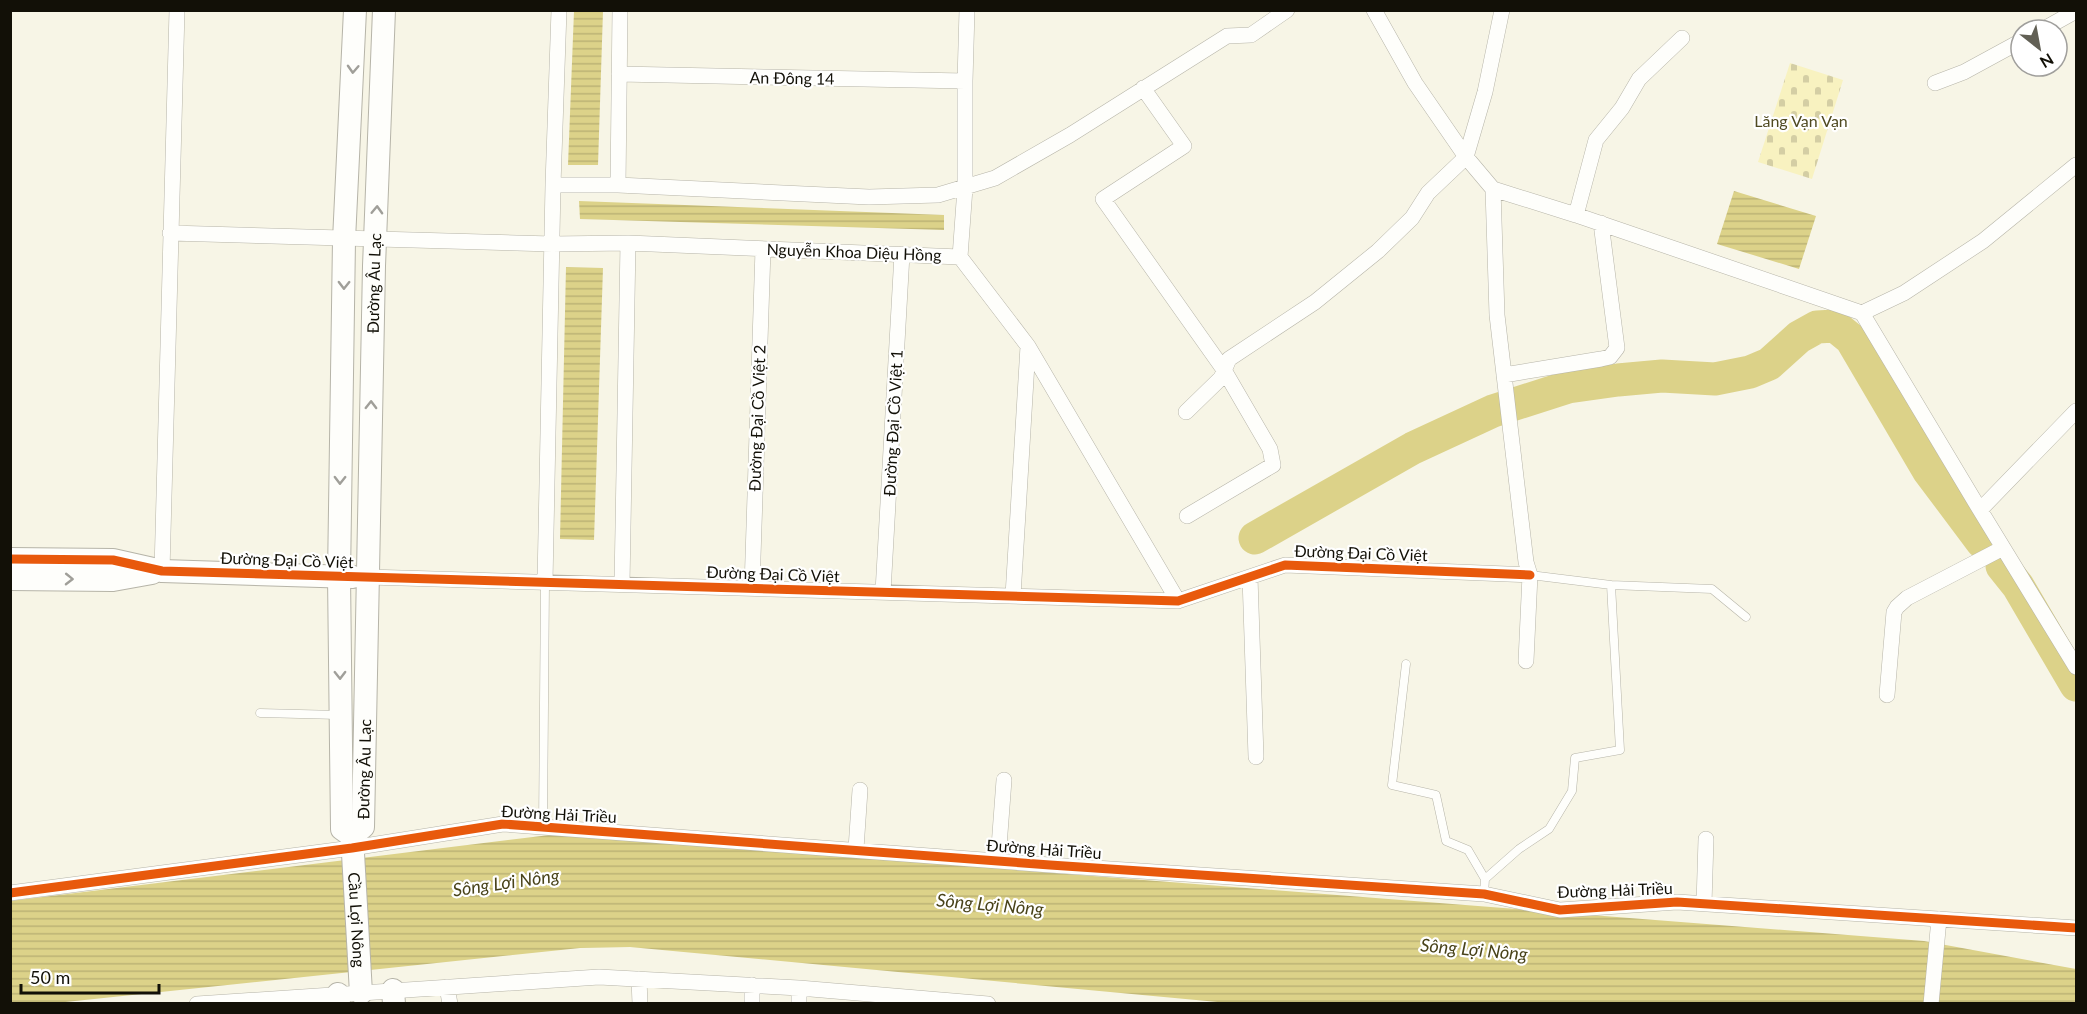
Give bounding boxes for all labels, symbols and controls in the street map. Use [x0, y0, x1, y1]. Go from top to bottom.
north arrow [2009, 18, 2069, 78]
text: N [2037, 50, 2057, 73]
one-way arrow [346, 64, 359, 73]
street label: An Đông 14 [749, 67, 835, 88]
park label: Lăng Vạn Vạn [1754, 111, 1848, 130]
one-way arrow [371, 205, 383, 214]
street label: Đường Âu Lạc [363, 232, 384, 334]
street label: Nguyễn Khoa Diệu Hồng [766, 239, 942, 264]
one-way arrow [337, 280, 350, 289]
street label: Đường Đại Cồ Việt 2 [744, 344, 769, 492]
street label: Đường Đại Cồ Việt 1 [879, 349, 906, 497]
one-way arrow [365, 400, 378, 409]
one-way arrow [334, 475, 346, 484]
street label: Đường Đại Cồ Việt [1294, 541, 1428, 564]
street label: Đường Đại Cồ Việt [220, 548, 354, 571]
street label: Đường Đại Cồ Việt [706, 562, 840, 585]
one-way arrow [64, 573, 73, 585]
one-way arrow [334, 670, 346, 679]
street label: Đường Âu Lạc [353, 718, 374, 820]
street label: Đường Hải Triều [501, 801, 617, 826]
street label: Đường Hải Triều [986, 835, 1102, 862]
water label: Sông Lợi Nông [451, 864, 561, 900]
street label: Cầu Lợi Nông [345, 872, 370, 968]
street label: Đường Hải Triều [1557, 878, 1673, 901]
water label: Sông Lợi Nông [936, 888, 1045, 920]
water label: Sông Lợi Nông [1420, 933, 1529, 965]
scale bar [21, 957, 159, 995]
text: 50 m [30, 966, 70, 988]

